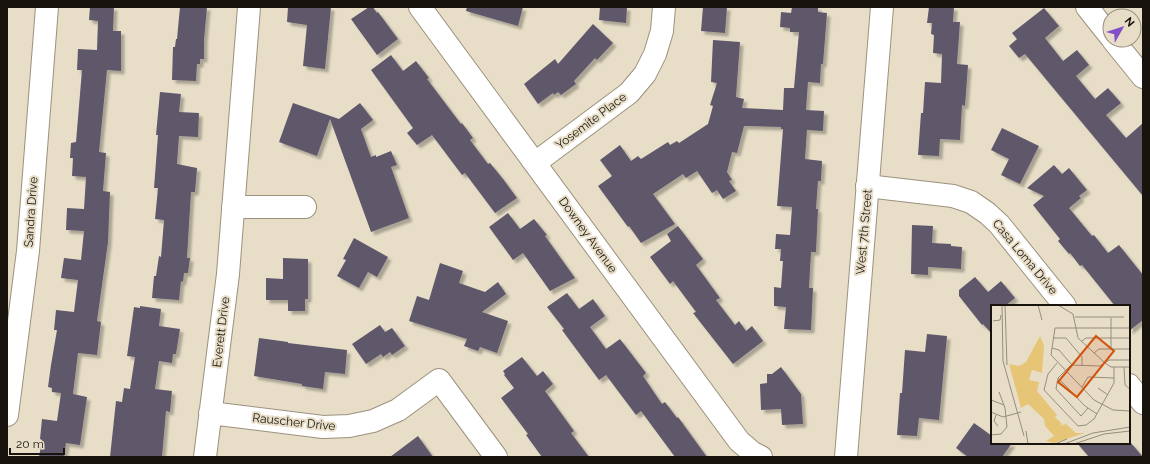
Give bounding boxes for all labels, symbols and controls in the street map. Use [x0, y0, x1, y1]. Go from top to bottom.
north arrow [1102, 8, 1142, 48]
text: N [1122, 15, 1137, 29]
street label: Yosemite Place [553, 90, 629, 152]
street label: Sandra Drive [22, 176, 40, 248]
street label: West 7th Street [853, 189, 875, 275]
street label: Downey Avenue [556, 194, 620, 276]
street label: Casa Loma Drive [990, 217, 1060, 297]
street label: Everett Drive [210, 296, 232, 368]
inset map [991, 305, 1130, 444]
street label: Rauscher Drive [252, 411, 336, 433]
scale bar [10, 430, 64, 456]
text: 20 m [16, 437, 44, 451]

